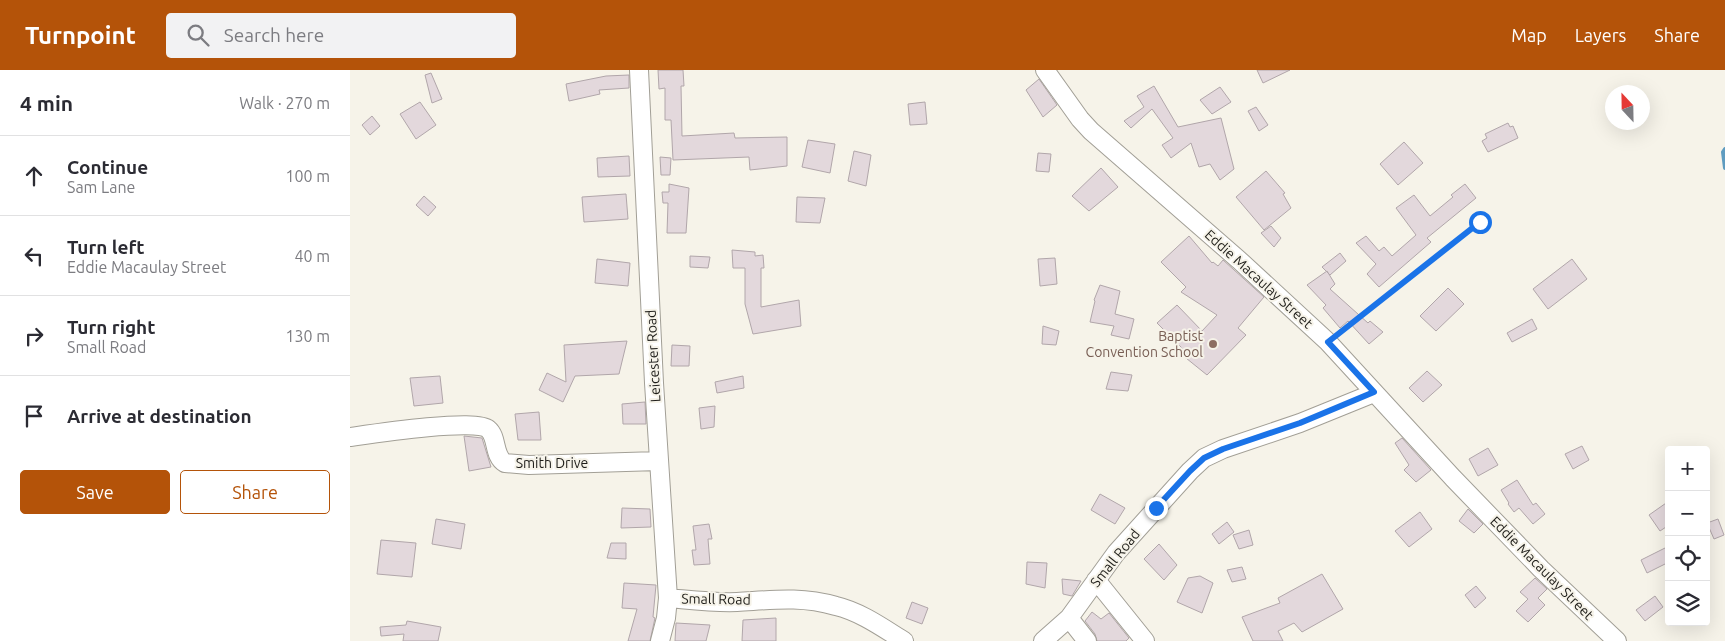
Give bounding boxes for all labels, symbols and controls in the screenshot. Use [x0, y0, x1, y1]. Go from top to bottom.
search box [166, 13, 516, 58]
icon: search [184, 21, 212, 49]
text: Turnpoint [25, 22, 136, 49]
text: Search here [224, 24, 324, 46]
text: Map [1511, 25, 1547, 45]
text: Layers [1575, 25, 1626, 45]
text: Share [1654, 25, 1700, 45]
north arrow [1605, 85, 1650, 130]
text: 4 min [20, 91, 73, 115]
text: Walk · 270 m [239, 94, 330, 112]
text: Continue [67, 156, 148, 178]
icon: ahead [20, 162, 48, 190]
text: 100 m [285, 167, 330, 185]
text: Sam Lane [67, 178, 135, 196]
route start [1469, 211, 1492, 234]
street label: Eddie Macaulay Street [1202, 226, 1317, 332]
text: Turn left [67, 236, 145, 258]
icon: left [20, 242, 48, 270]
text: 40 m [294, 247, 330, 265]
text: Eddie Macaulay Street [67, 258, 226, 276]
street label: Leicester Road [643, 309, 663, 403]
text: Turn right [67, 316, 155, 338]
icon: right [20, 322, 48, 350]
text: 130 m [285, 327, 330, 345]
place label: Baptist Convention School [1086, 328, 1203, 360]
text: Small Road [67, 338, 146, 356]
marker: Baptist Convention School [1207, 338, 1219, 350]
icon: arrive [20, 402, 48, 430]
text: Arrive at destination [67, 405, 252, 427]
map controls [1665, 446, 1710, 626]
button: + [1665, 446, 1710, 491]
street label: Smith Drive [516, 455, 588, 471]
button: Save [20, 470, 170, 514]
button: Share [180, 470, 330, 514]
button: − [1665, 491, 1710, 536]
route end [1145, 497, 1168, 520]
street label: Eddie Macaulay Street [1487, 513, 1597, 623]
street label: Small Road [1087, 526, 1143, 590]
button: locate [1665, 536, 1710, 581]
button: layers [1665, 581, 1710, 626]
street label: Small Road [681, 590, 751, 608]

